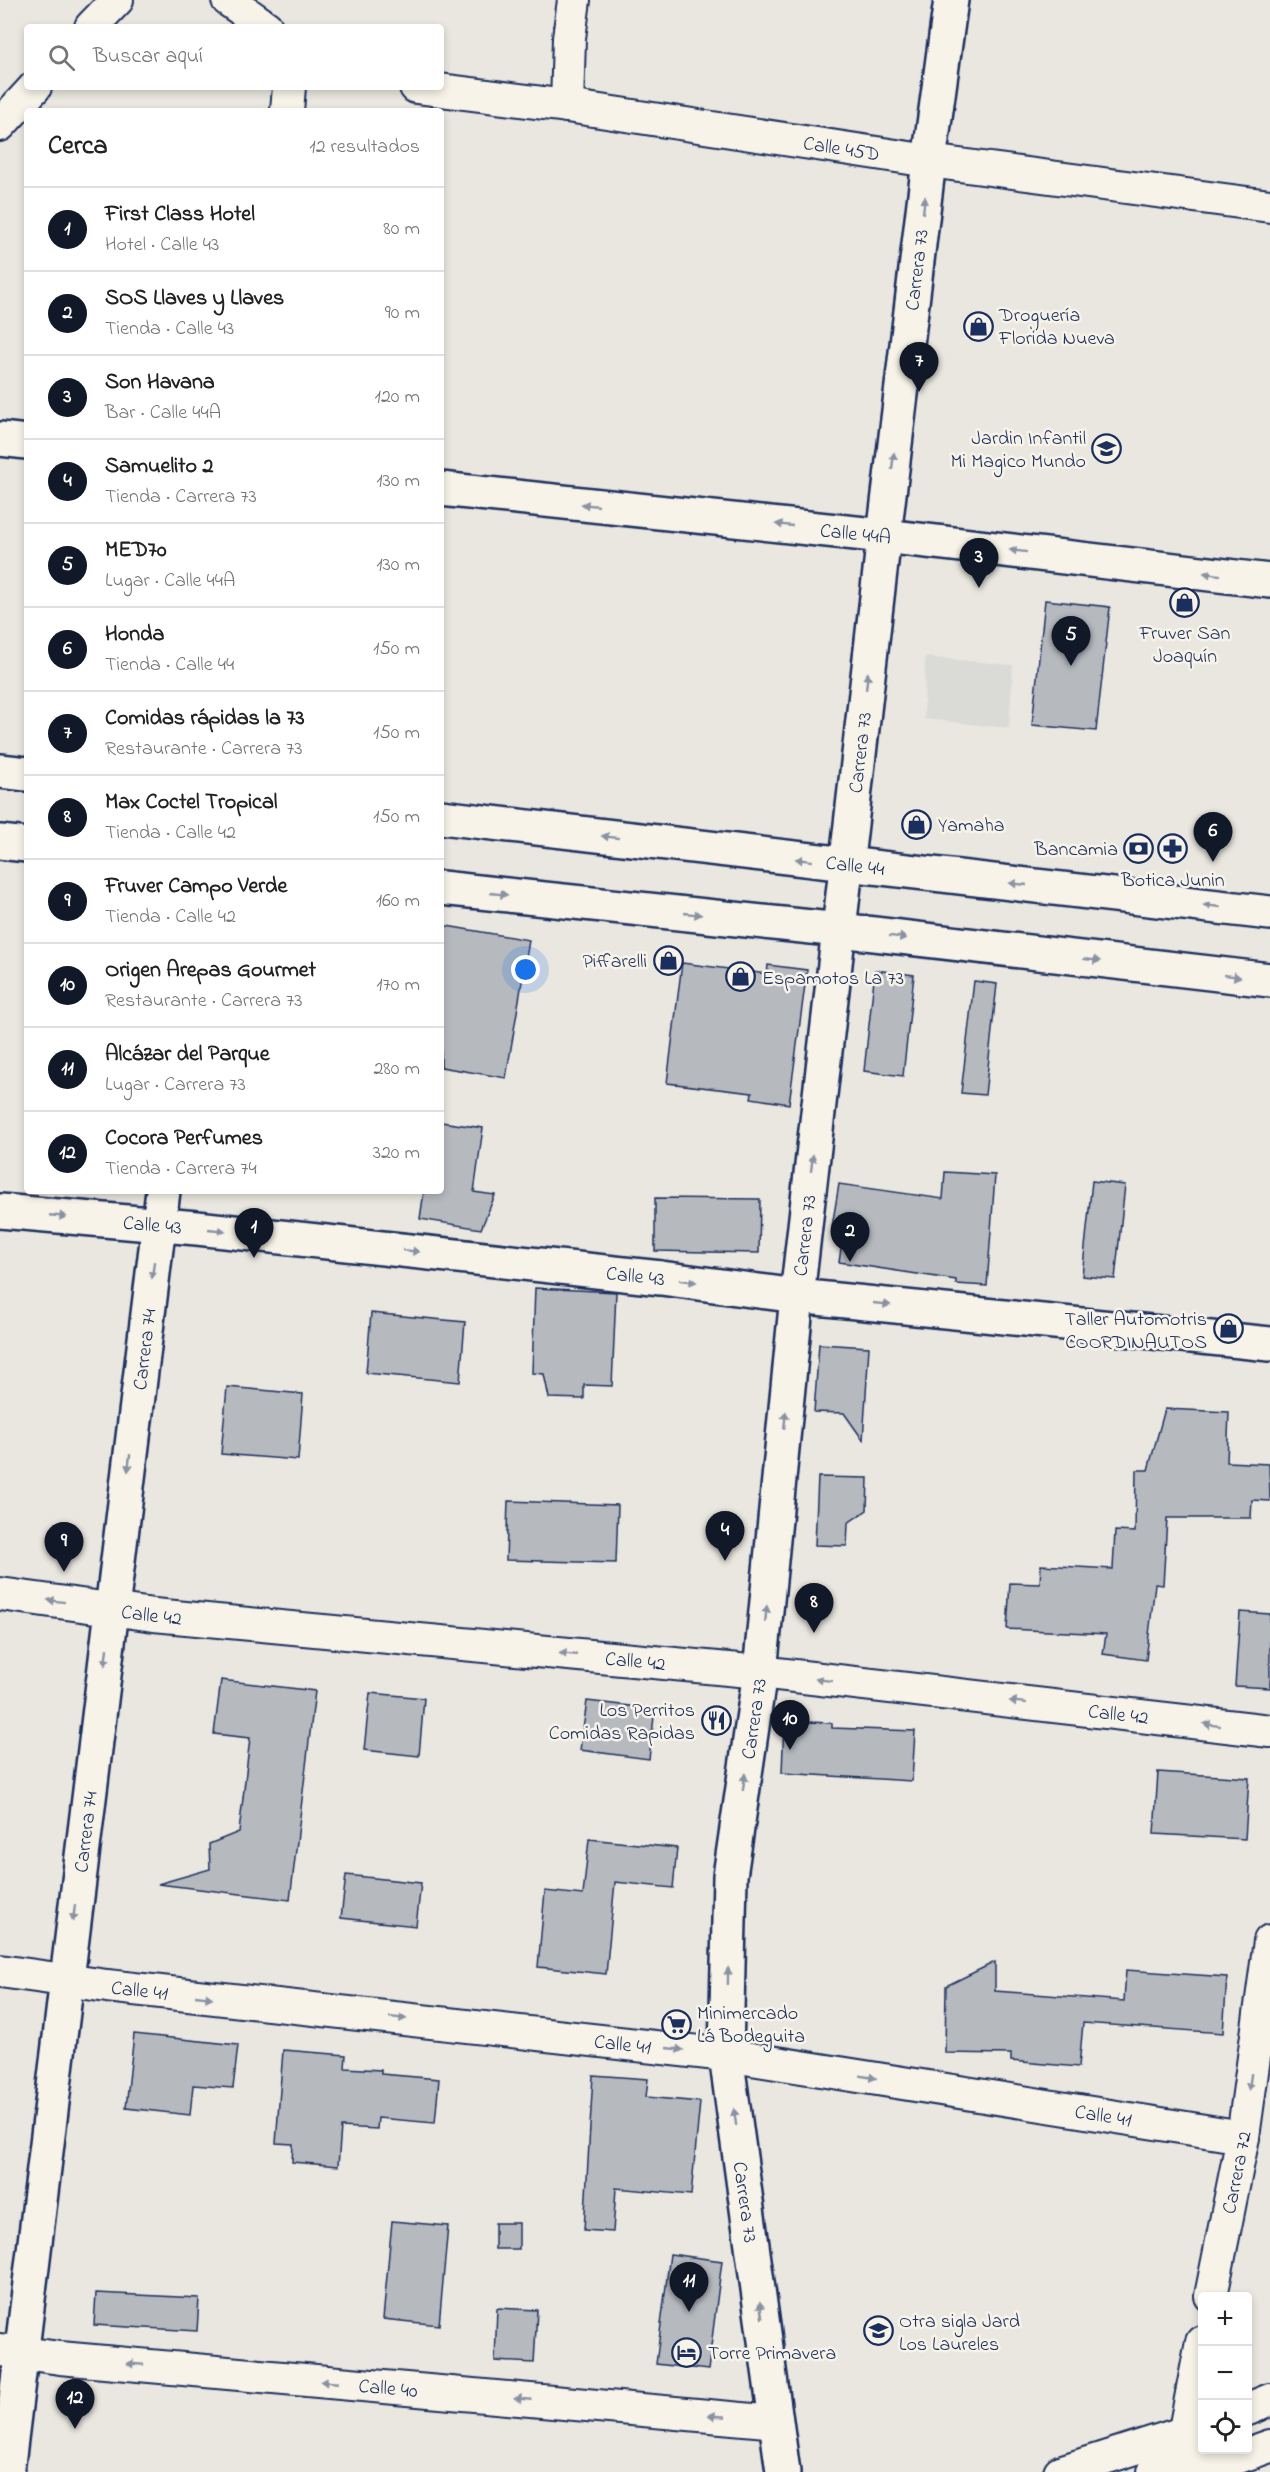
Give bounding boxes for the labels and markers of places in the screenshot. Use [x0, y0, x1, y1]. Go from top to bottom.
place label: Droguería Florida Nueva [998, 302, 1115, 354]
shop icon: Droguería Florida Nueva [962, 310, 994, 342]
pin: 7 [900, 342, 938, 392]
place label: Jardin Infantil Mi Magico Mundo [950, 425, 1086, 478]
school or university icon: Jardin Infantil Mi Magico Mundo [1091, 433, 1123, 465]
pin: 3 [960, 538, 998, 588]
shop icon: Fruver San Joaquín [1169, 586, 1201, 618]
pin: 5 [1052, 616, 1090, 666]
place label: Fruver San Joaquín [1139, 620, 1231, 672]
shop icon: Yamaha [901, 808, 933, 840]
place label: Yamaha [938, 812, 1005, 841]
pin: 6 [1194, 812, 1232, 862]
bank icon: Bancamia [1123, 832, 1155, 864]
pharmacy icon: Botica Junin [1157, 832, 1189, 864]
place label: Bancamia [1033, 836, 1118, 865]
place label: Botica Junin [1120, 867, 1225, 896]
shop icon: Piffarelli [652, 944, 684, 976]
place label: Piffarelli [582, 948, 647, 977]
shop icon: Espamotos La 73 [725, 961, 757, 993]
place label: Espamotos La 73 [762, 965, 904, 994]
pin: 1 [234, 1208, 274, 1258]
pin: 2 [830, 1212, 870, 1262]
place label: Taller Automotris COORDINAUTOS [1064, 1306, 1207, 1358]
shop icon: Taller Automotris COORDINAUTOS [1212, 1313, 1244, 1345]
pin: 4 [706, 1512, 744, 1561]
pin: 9 [44, 1522, 84, 1572]
pin: 8 [794, 1584, 834, 1633]
place label: Los Perritos Comidas Rapidas [549, 1697, 695, 1749]
pin: 10 [770, 1700, 810, 1750]
restaurant icon: Los Perritos Comidas Rapidas [700, 1705, 732, 1737]
place label: Minimercado Lá Bodeguita [697, 2000, 805, 2053]
supermarket icon: Minimercado Lá Bodeguita [660, 2008, 692, 2040]
pin: 11 [670, 2262, 708, 2312]
place label: Otra sigla Jard Los Laureles [899, 2308, 1020, 2360]
school or university icon: Otra sigla Jard Los Laureles [862, 2315, 894, 2347]
hotel icon: Torre Primavera [671, 2336, 703, 2368]
place label: Torre Primavera [708, 2340, 836, 2369]
pin: 12 [56, 2380, 94, 2429]

